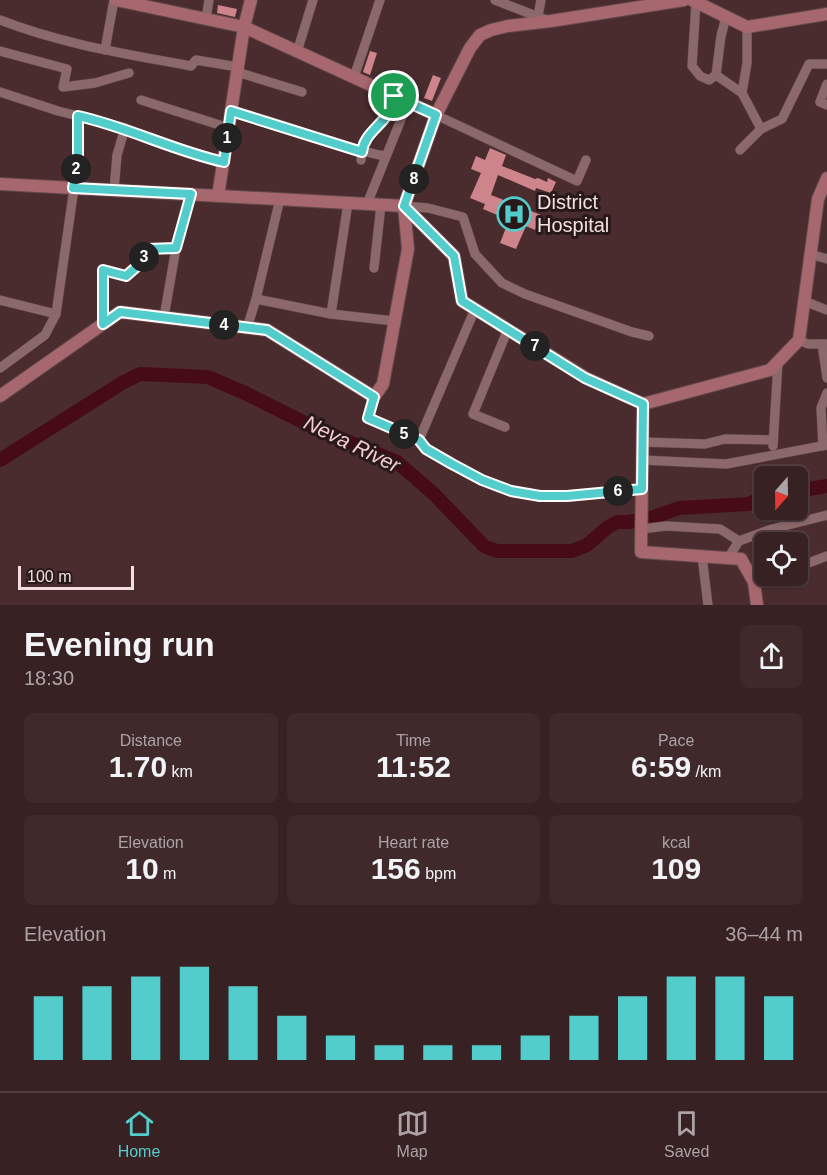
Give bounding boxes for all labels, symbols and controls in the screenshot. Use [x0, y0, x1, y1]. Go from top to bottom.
pin [368, 70, 419, 121]
icon: arrive [377, 79, 410, 112]
pin: 1 [212, 123, 242, 153]
text: 1 [223, 129, 231, 146]
pin: 2 [61, 154, 91, 184]
text: 2 [72, 160, 80, 177]
pin: 8 [399, 164, 429, 194]
text: 8 [410, 170, 418, 187]
place label: District Hospital [537, 191, 609, 236]
hospital icon: District Hospital [496, 196, 532, 232]
pin: 3 [129, 242, 159, 272]
text: 3 [140, 248, 148, 265]
pin: 4 [209, 310, 239, 340]
text: 4 [220, 316, 228, 333]
pin: 7 [520, 331, 550, 361]
text: 7 [531, 337, 539, 354]
water label: Neva River [300, 410, 405, 477]
pin: 5 [389, 419, 419, 449]
text: 5 [400, 425, 408, 442]
north arrow [754, 466, 808, 520]
map controls [754, 466, 808, 586]
pin: 6 [603, 476, 633, 506]
text: 6 [614, 482, 622, 499]
button: locate [754, 532, 808, 586]
scale bar [18, 563, 134, 590]
text: 100 m [27, 568, 71, 585]
button: share [740, 625, 803, 688]
text: Evening run [24, 626, 215, 663]
text: 18:30 [24, 667, 74, 689]
text: Distance [120, 732, 182, 749]
text: Time [396, 732, 431, 749]
text: Pace [658, 732, 694, 749]
text: 1.70 [109, 750, 167, 783]
text: 11:52 [376, 750, 451, 783]
text: 6:59 [631, 750, 691, 783]
text: km [167, 763, 193, 780]
text: /km [691, 763, 721, 780]
text: Elevation [118, 834, 184, 851]
text: Heart rate [378, 834, 449, 851]
text: kcal [662, 834, 690, 851]
text: 10 [125, 852, 159, 885]
text: 156 [371, 852, 421, 885]
text: 109 [651, 852, 701, 885]
text: m [159, 865, 176, 882]
text: bpm [421, 865, 456, 882]
text: Elevation [24, 923, 106, 945]
text: 36–44 m [725, 923, 803, 945]
tab: Home [118, 1107, 160, 1161]
tab: Map [396, 1107, 429, 1161]
tab: Saved [664, 1107, 709, 1161]

